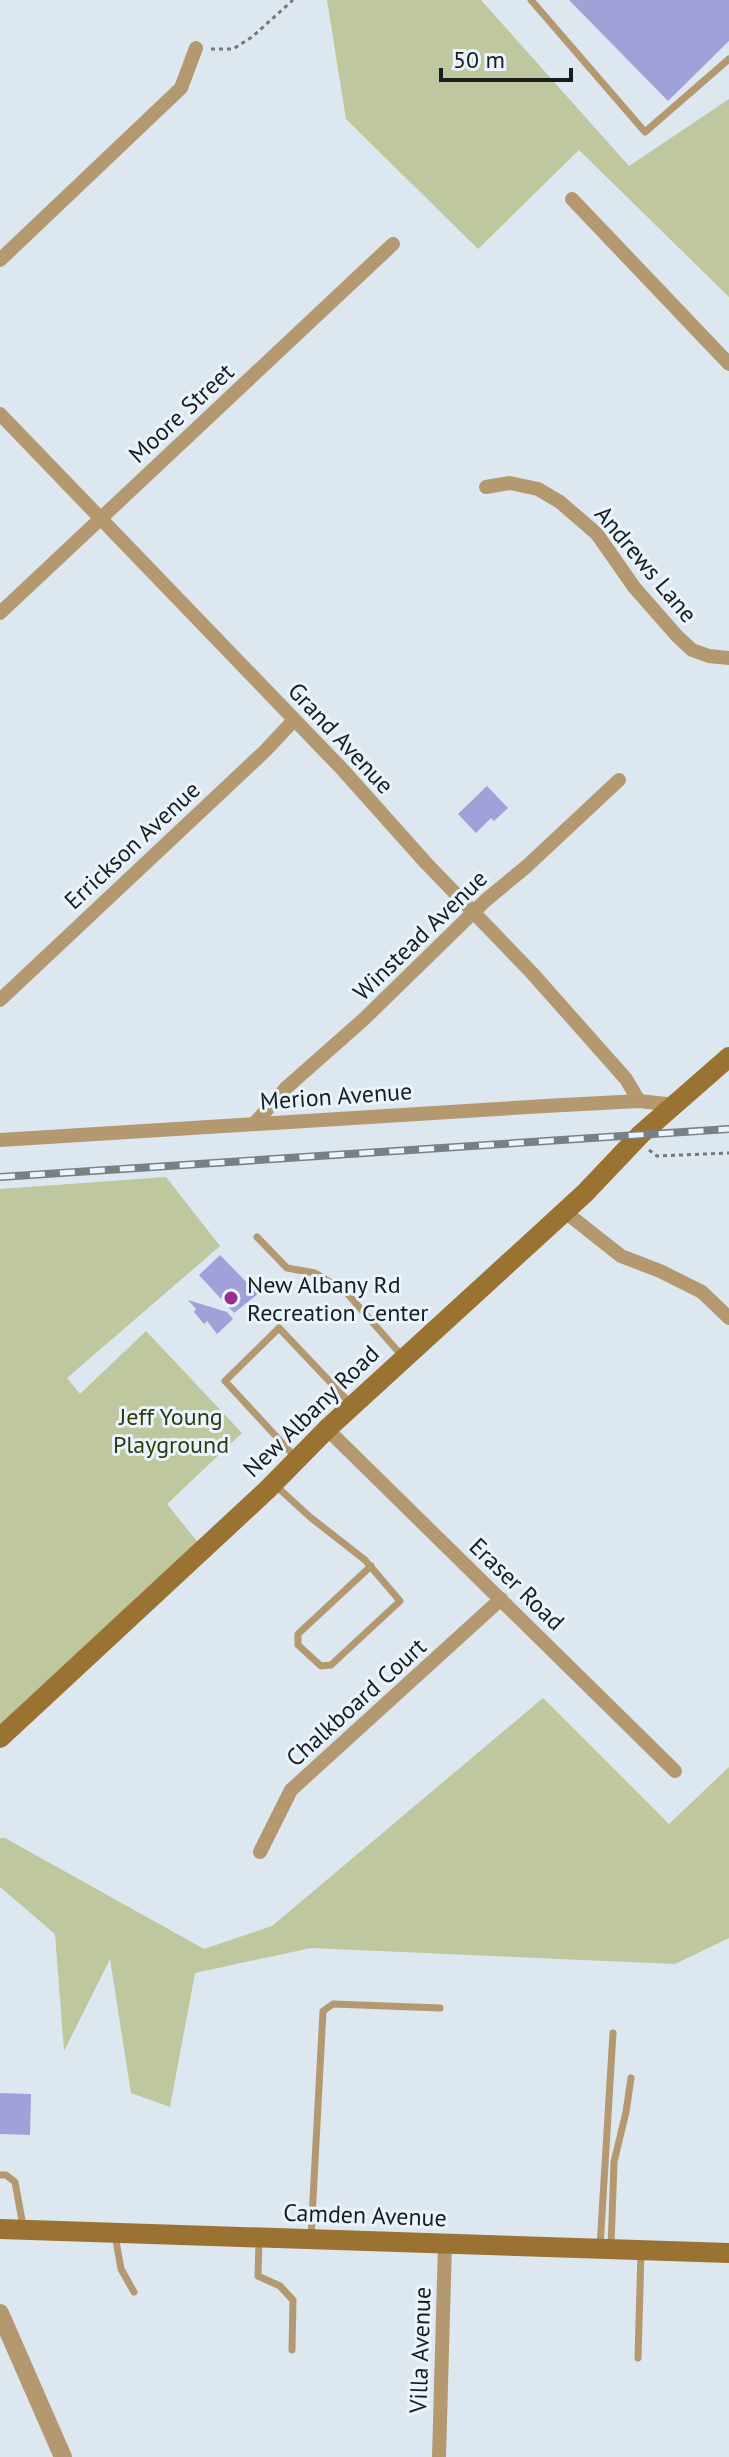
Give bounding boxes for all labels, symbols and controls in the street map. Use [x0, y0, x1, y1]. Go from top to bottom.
scale bar [441, 32, 571, 82]
text: 50 m [453, 44, 505, 75]
street label: Moore Street [122, 356, 240, 470]
street label: Andrews Lane [588, 499, 704, 629]
street label: Grand Avenue [281, 676, 401, 800]
street label: Errickson Avenue [58, 774, 206, 916]
street label: Winstead Avenue [346, 863, 494, 1007]
street label: Merion Avenue [259, 1075, 413, 1117]
place label: New Albany Rd Recreation Center [247, 1269, 429, 1328]
marker: New Albany Rd Recreation Center [222, 1289, 240, 1307]
street label: New Albany Road [236, 1338, 386, 1484]
park label: Jeff Young Playground [113, 1401, 229, 1460]
street label: Eraser Road [463, 1531, 571, 1637]
street label: Chalkboard Court [279, 1631, 433, 1773]
street label: Camden Avenue [283, 2197, 447, 2233]
street label: Villa Avenue [402, 2286, 438, 2415]

